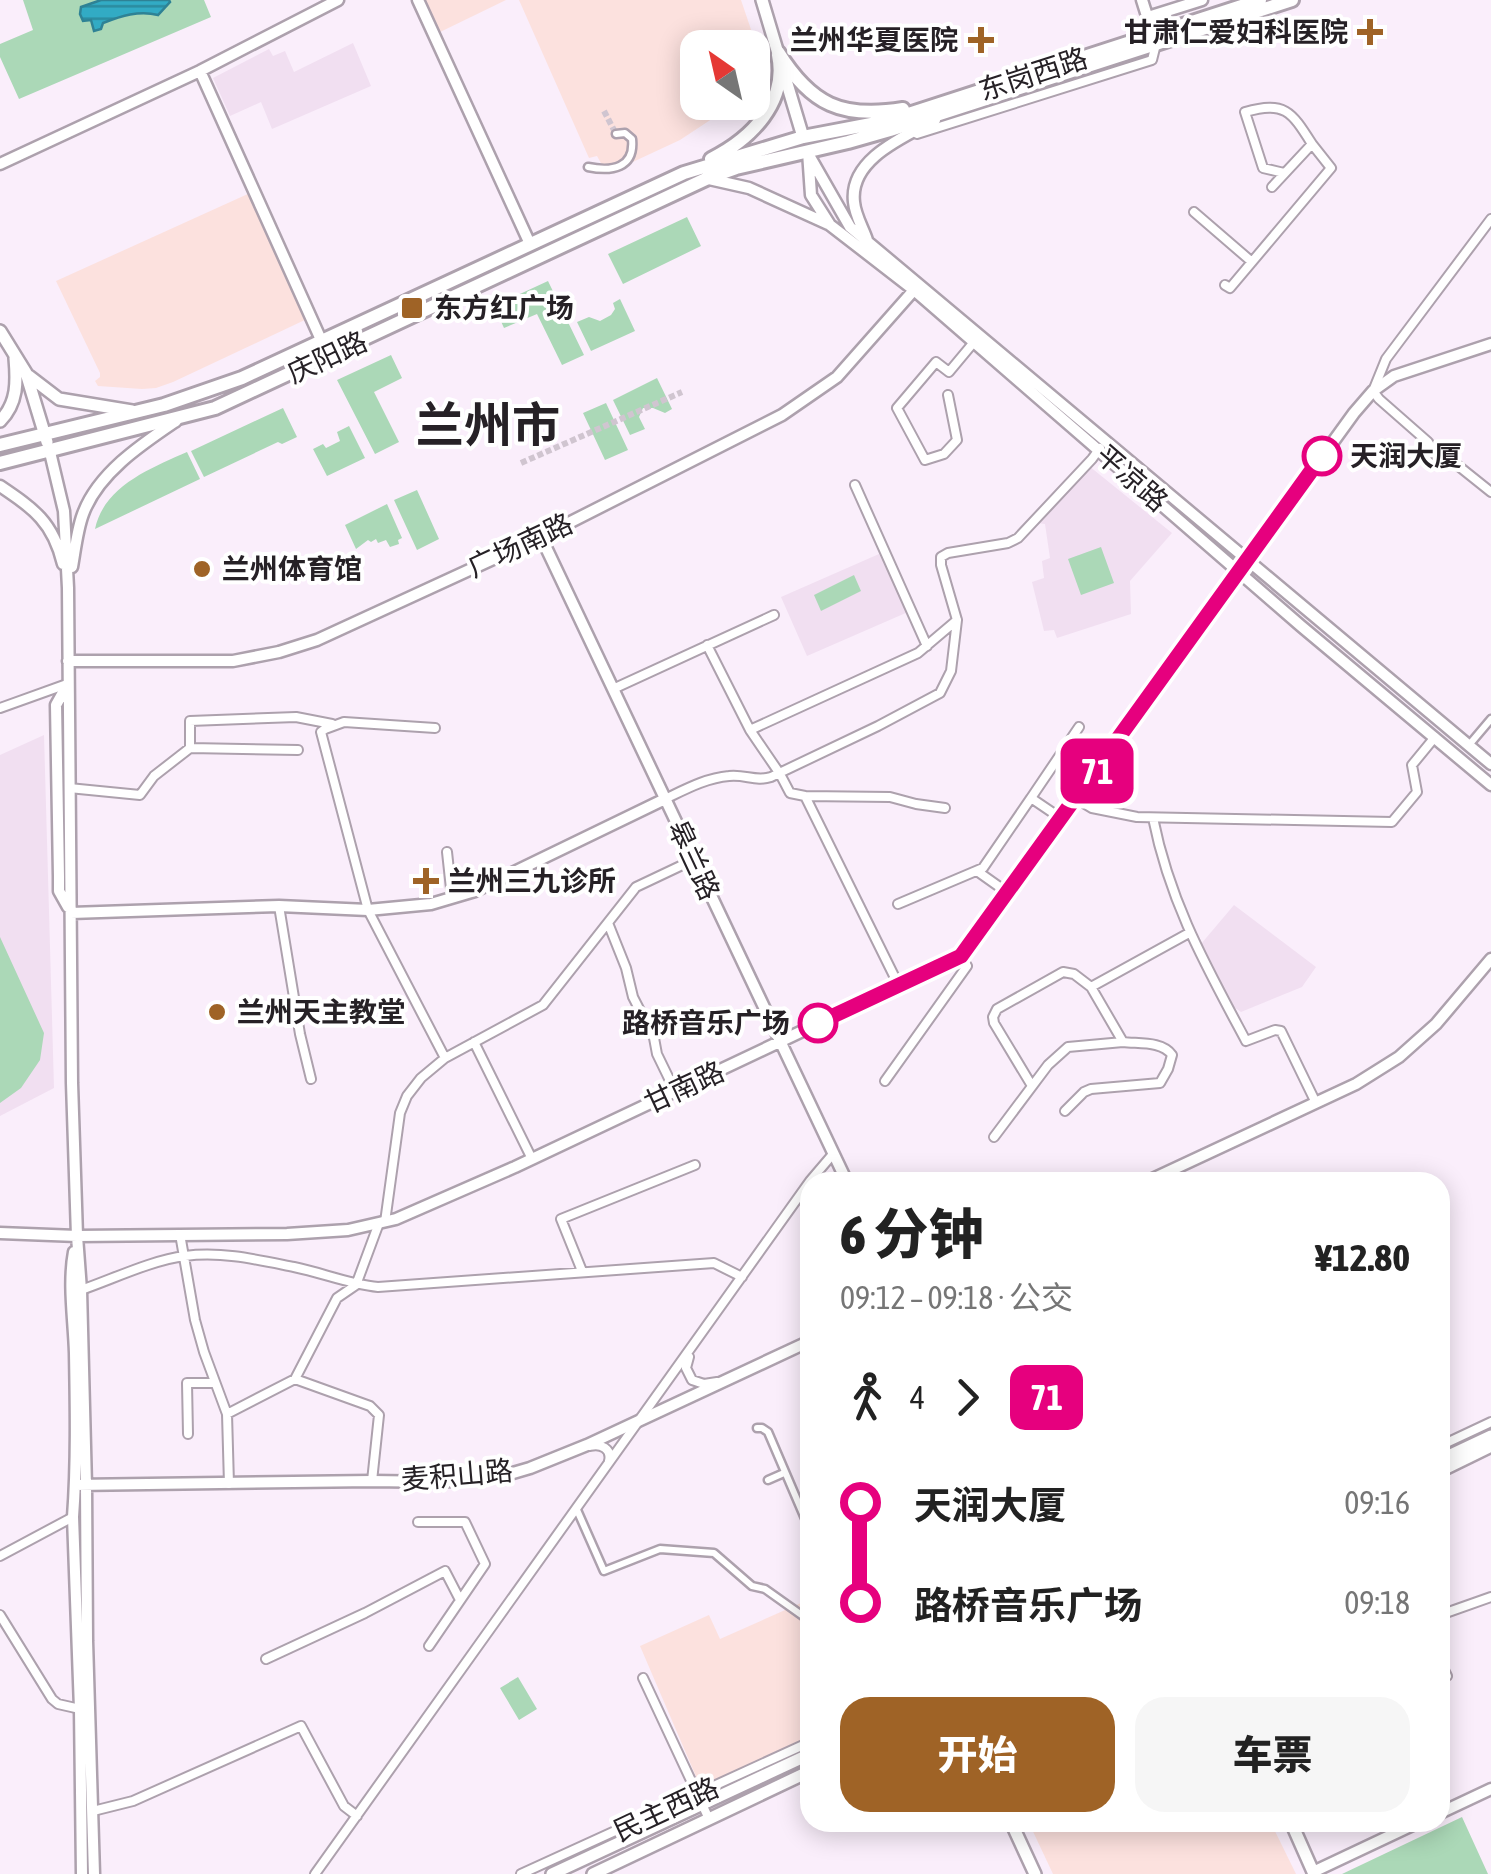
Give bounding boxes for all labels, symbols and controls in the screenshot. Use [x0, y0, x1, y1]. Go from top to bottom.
place label: 甘肃仁爱妇科医院 [1124, 16, 1348, 48]
marker: 甘肃仁爱妇科医院 [1357, 19, 1383, 45]
place label: 兰州华夏医院 [790, 24, 958, 56]
marker: 兰州华夏医院 [968, 27, 994, 53]
north arrow [680, 30, 770, 120]
map controls [680, 30, 770, 120]
street label: 东岗西路 [975, 41, 1091, 107]
place label: 东方红广场 [434, 292, 574, 324]
marker: 东方红广场 [399, 295, 425, 321]
street label: 庆阳路 [282, 325, 372, 389]
district label: 兰州市 [416, 397, 560, 452]
marker: 天润大厦 [1303, 437, 1341, 475]
street label: 平凉路 [1090, 438, 1174, 518]
place label: 天润大厦 [1350, 440, 1462, 472]
street label: 广场南路 [462, 507, 578, 583]
place label: 兰州体育馆 [222, 553, 362, 585]
marker: 兰州体育馆 [191, 558, 213, 580]
line badge: 71 [1052, 738, 1142, 804]
text: 71 [1081, 751, 1113, 791]
street label: 皋兰路 [662, 815, 726, 905]
place label: 兰州三九诊所 [448, 865, 616, 897]
marker: 兰州三九诊所 [413, 868, 439, 894]
place label: 兰州天主教堂 [237, 996, 405, 1028]
marker: 兰州天主教堂 [206, 1001, 228, 1023]
marker: 路桥音乐广场 [799, 1004, 837, 1042]
place label: 路桥音乐广场 [622, 1007, 790, 1039]
street label: 甘南路 [639, 1055, 729, 1119]
text: 6 分钟 [840, 1203, 983, 1266]
text: ¥12.80 [1315, 1236, 1410, 1279]
text: 09:12 – 09:18 · 公交 [840, 1279, 1073, 1316]
icon: walk [840, 1370, 895, 1425]
icon: forward [940, 1370, 995, 1425]
text: 71 [1030, 1377, 1063, 1417]
text: 4 [910, 1379, 925, 1416]
street label: 麦积山路 [400, 1454, 514, 1496]
text: 天润大厦 [914, 1484, 1066, 1527]
text: 09:16 [1344, 1484, 1410, 1521]
text: 路桥音乐广场 [914, 1584, 1142, 1627]
text: 09:18 [1344, 1584, 1410, 1621]
button: 开始 [840, 1697, 1115, 1812]
button: 车票 [1135, 1697, 1410, 1812]
street label: 民主西路 [608, 1771, 724, 1847]

